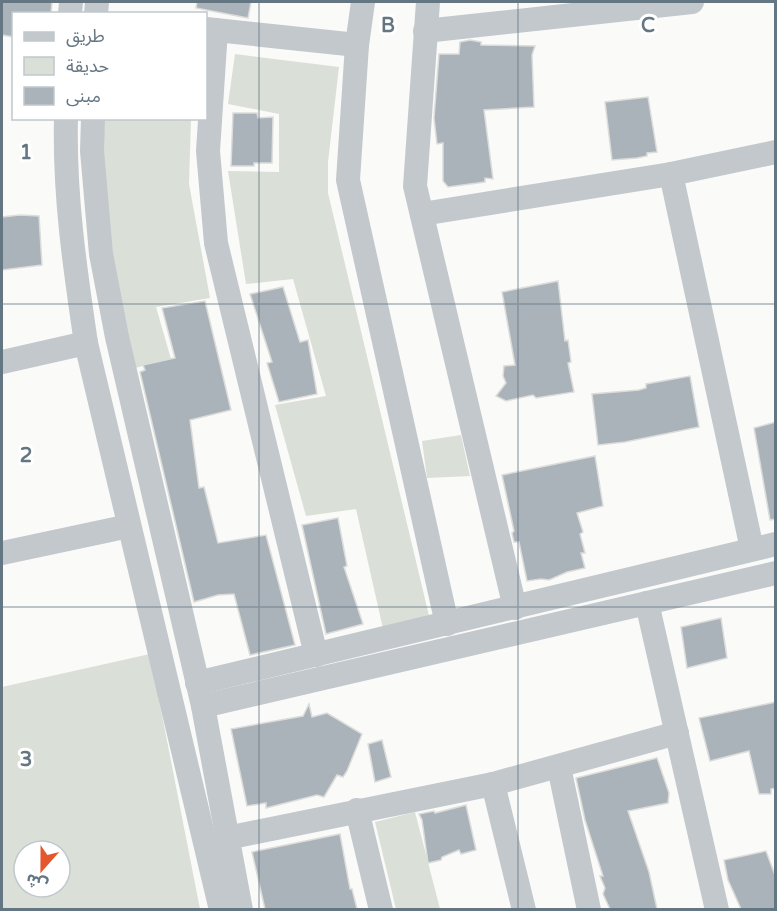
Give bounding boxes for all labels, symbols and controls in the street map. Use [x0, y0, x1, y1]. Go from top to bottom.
legend [12, 12, 207, 120]
text: B [381, 14, 395, 38]
text: C [641, 14, 655, 38]
text: طريق [66, 25, 105, 47]
text: حديقة [66, 55, 109, 77]
text: مبنى [66, 85, 101, 107]
text: 1 [20, 141, 32, 165]
text: 2 [20, 444, 32, 468]
text: 3 [20, 748, 32, 772]
north arrow [12, 839, 72, 899]
text: ش [23, 869, 51, 895]

